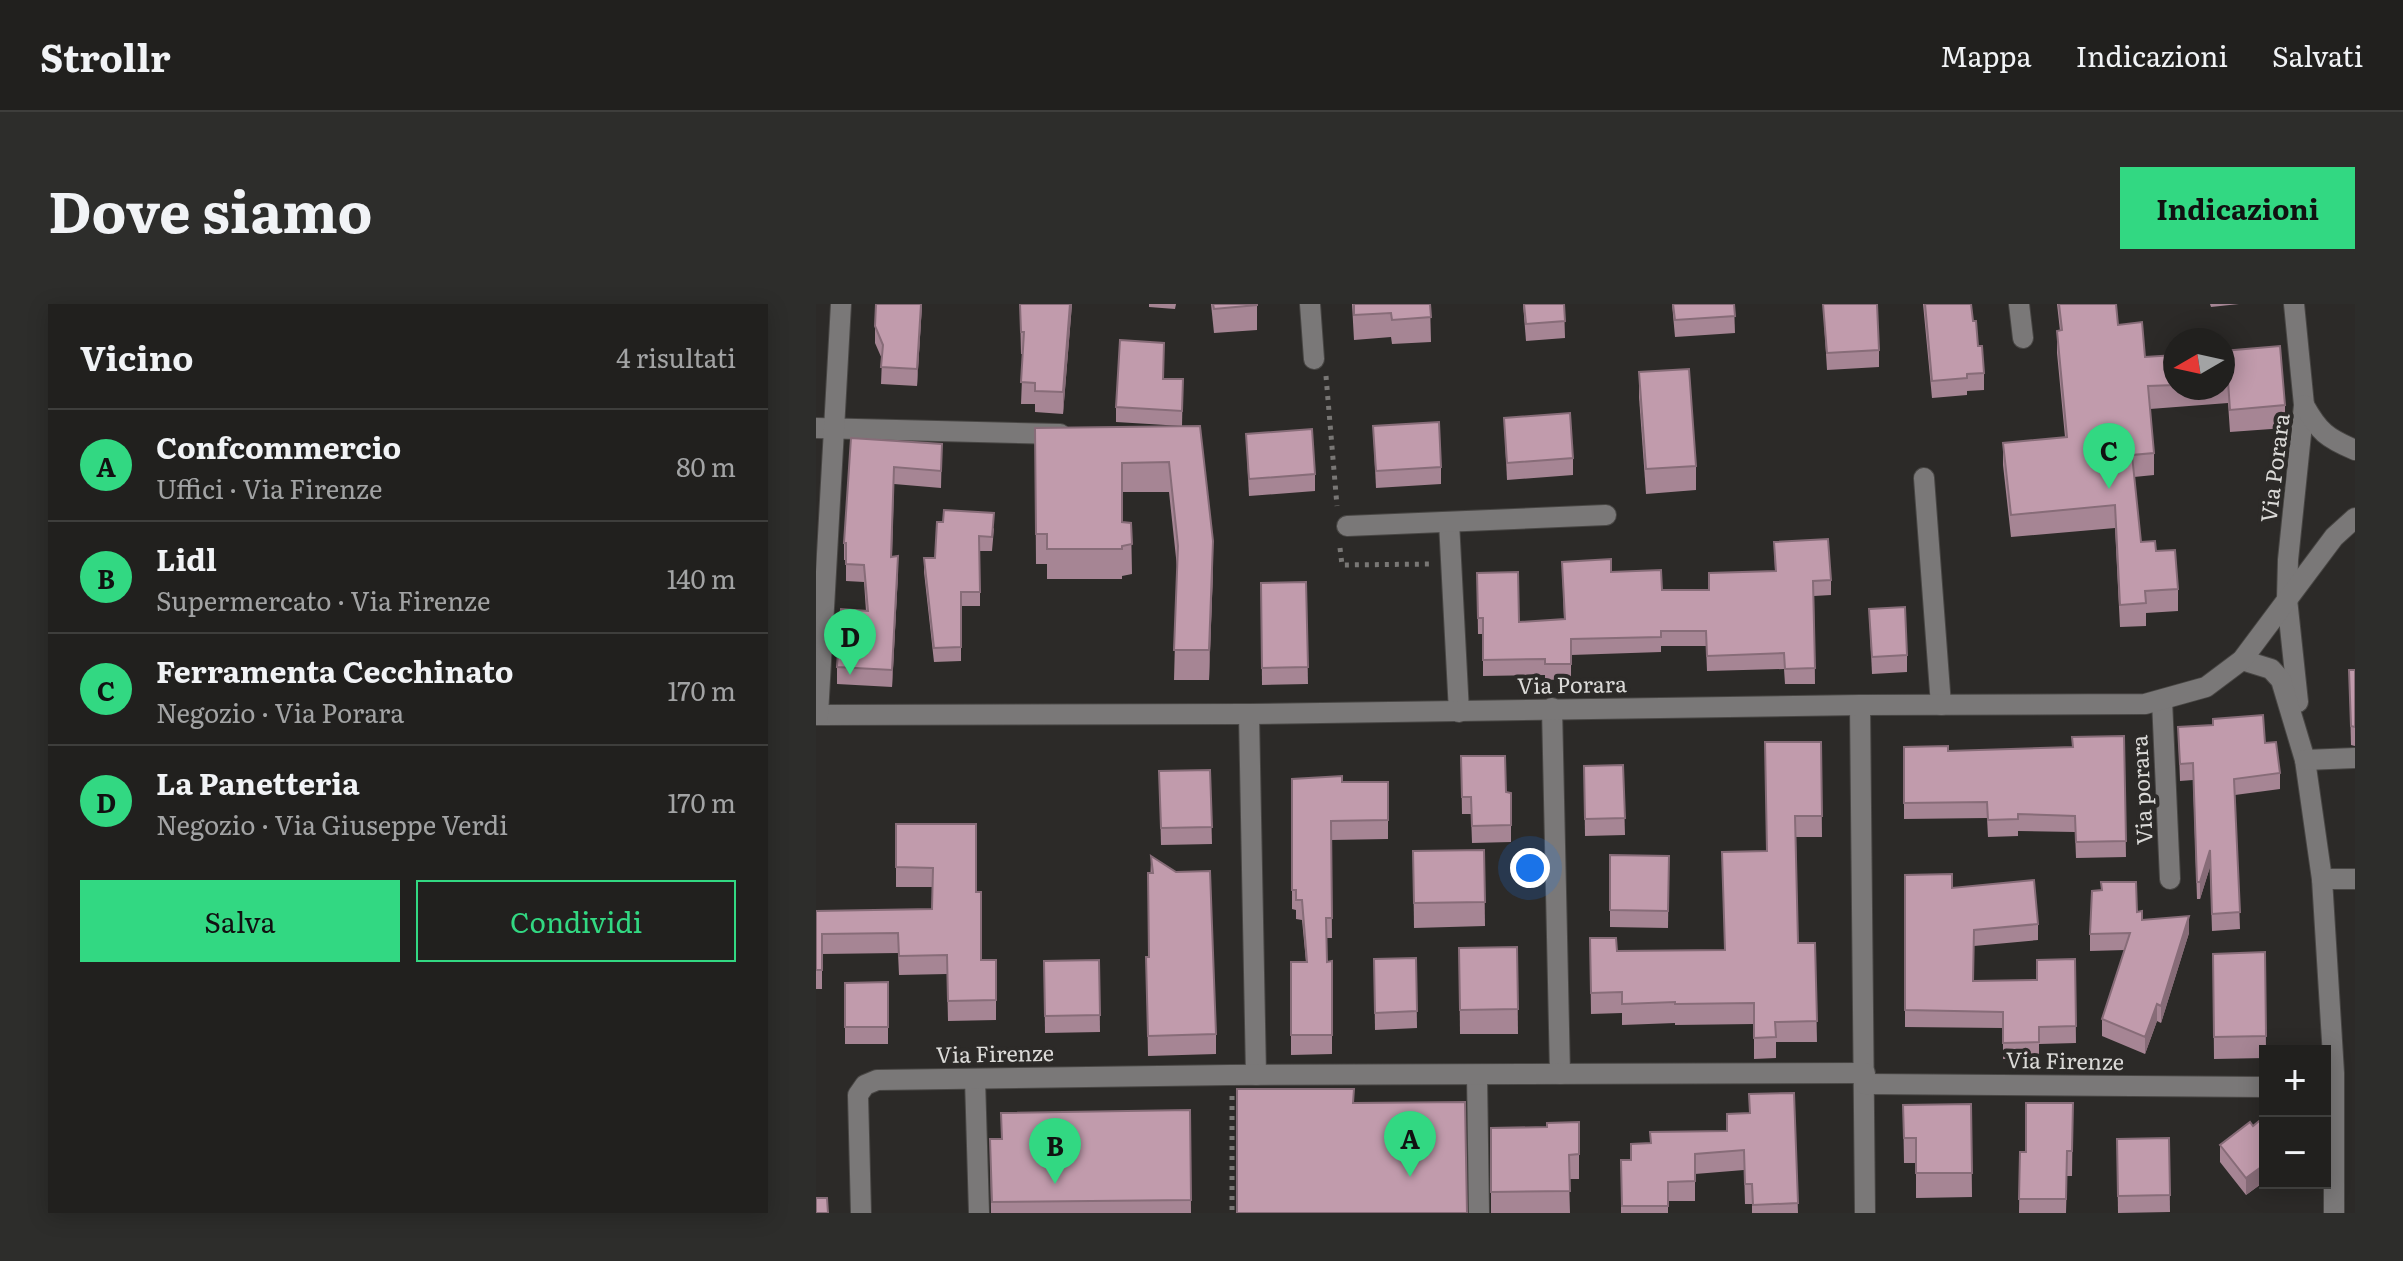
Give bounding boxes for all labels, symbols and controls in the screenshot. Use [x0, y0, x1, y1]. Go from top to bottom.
text: Strollr [40, 27, 171, 84]
text: Mappa [1940, 34, 2032, 76]
text: Indicazioni [2076, 34, 2228, 76]
text: Salvati [2272, 34, 2363, 76]
text: Dove siamo [48, 167, 372, 250]
button: Indicazioni [2120, 167, 2355, 249]
north arrow [2163, 328, 2235, 400]
text: Vicino [80, 331, 193, 381]
text: 4 risultati [616, 337, 736, 376]
street label: Via Porara [2250, 411, 2297, 524]
pin: C [2083, 423, 2135, 489]
text: Confcommercio [156, 424, 401, 468]
text: A [96, 446, 116, 485]
text: 80 m [676, 446, 736, 485]
text: Uffici · Via Firenze [156, 468, 382, 507]
text: Lidl [156, 536, 217, 580]
text: B [97, 558, 115, 597]
text: 140 m [667, 558, 736, 597]
text: Supermercato · Via Firenze [156, 580, 490, 619]
pin: D [824, 609, 876, 675]
text: Ferramenta Cecchinato [156, 648, 514, 692]
street label: Via Porara [1517, 666, 1627, 701]
text: C [97, 670, 115, 709]
text: 170 m [668, 670, 736, 709]
text: Negozio · Via Porara [156, 692, 404, 731]
street label: Via porara [2121, 734, 2160, 846]
text: La Panetteria [156, 760, 360, 804]
text: D [96, 782, 116, 821]
text: 170 m [668, 782, 736, 821]
text: Negozio · Via Giuseppe Verdi [156, 804, 508, 843]
your location [1510, 848, 1550, 888]
button: Salva [80, 880, 400, 962]
button: Condividi [416, 880, 736, 962]
street label: Via Firenze [936, 1035, 1054, 1070]
street label: Via Firenze [2006, 1042, 2124, 1077]
map controls [2259, 1045, 2331, 1189]
button: + [2259, 1045, 2331, 1117]
pin: A [1384, 1111, 1436, 1177]
button: − [2259, 1117, 2331, 1189]
pin: B [1029, 1118, 1081, 1184]

